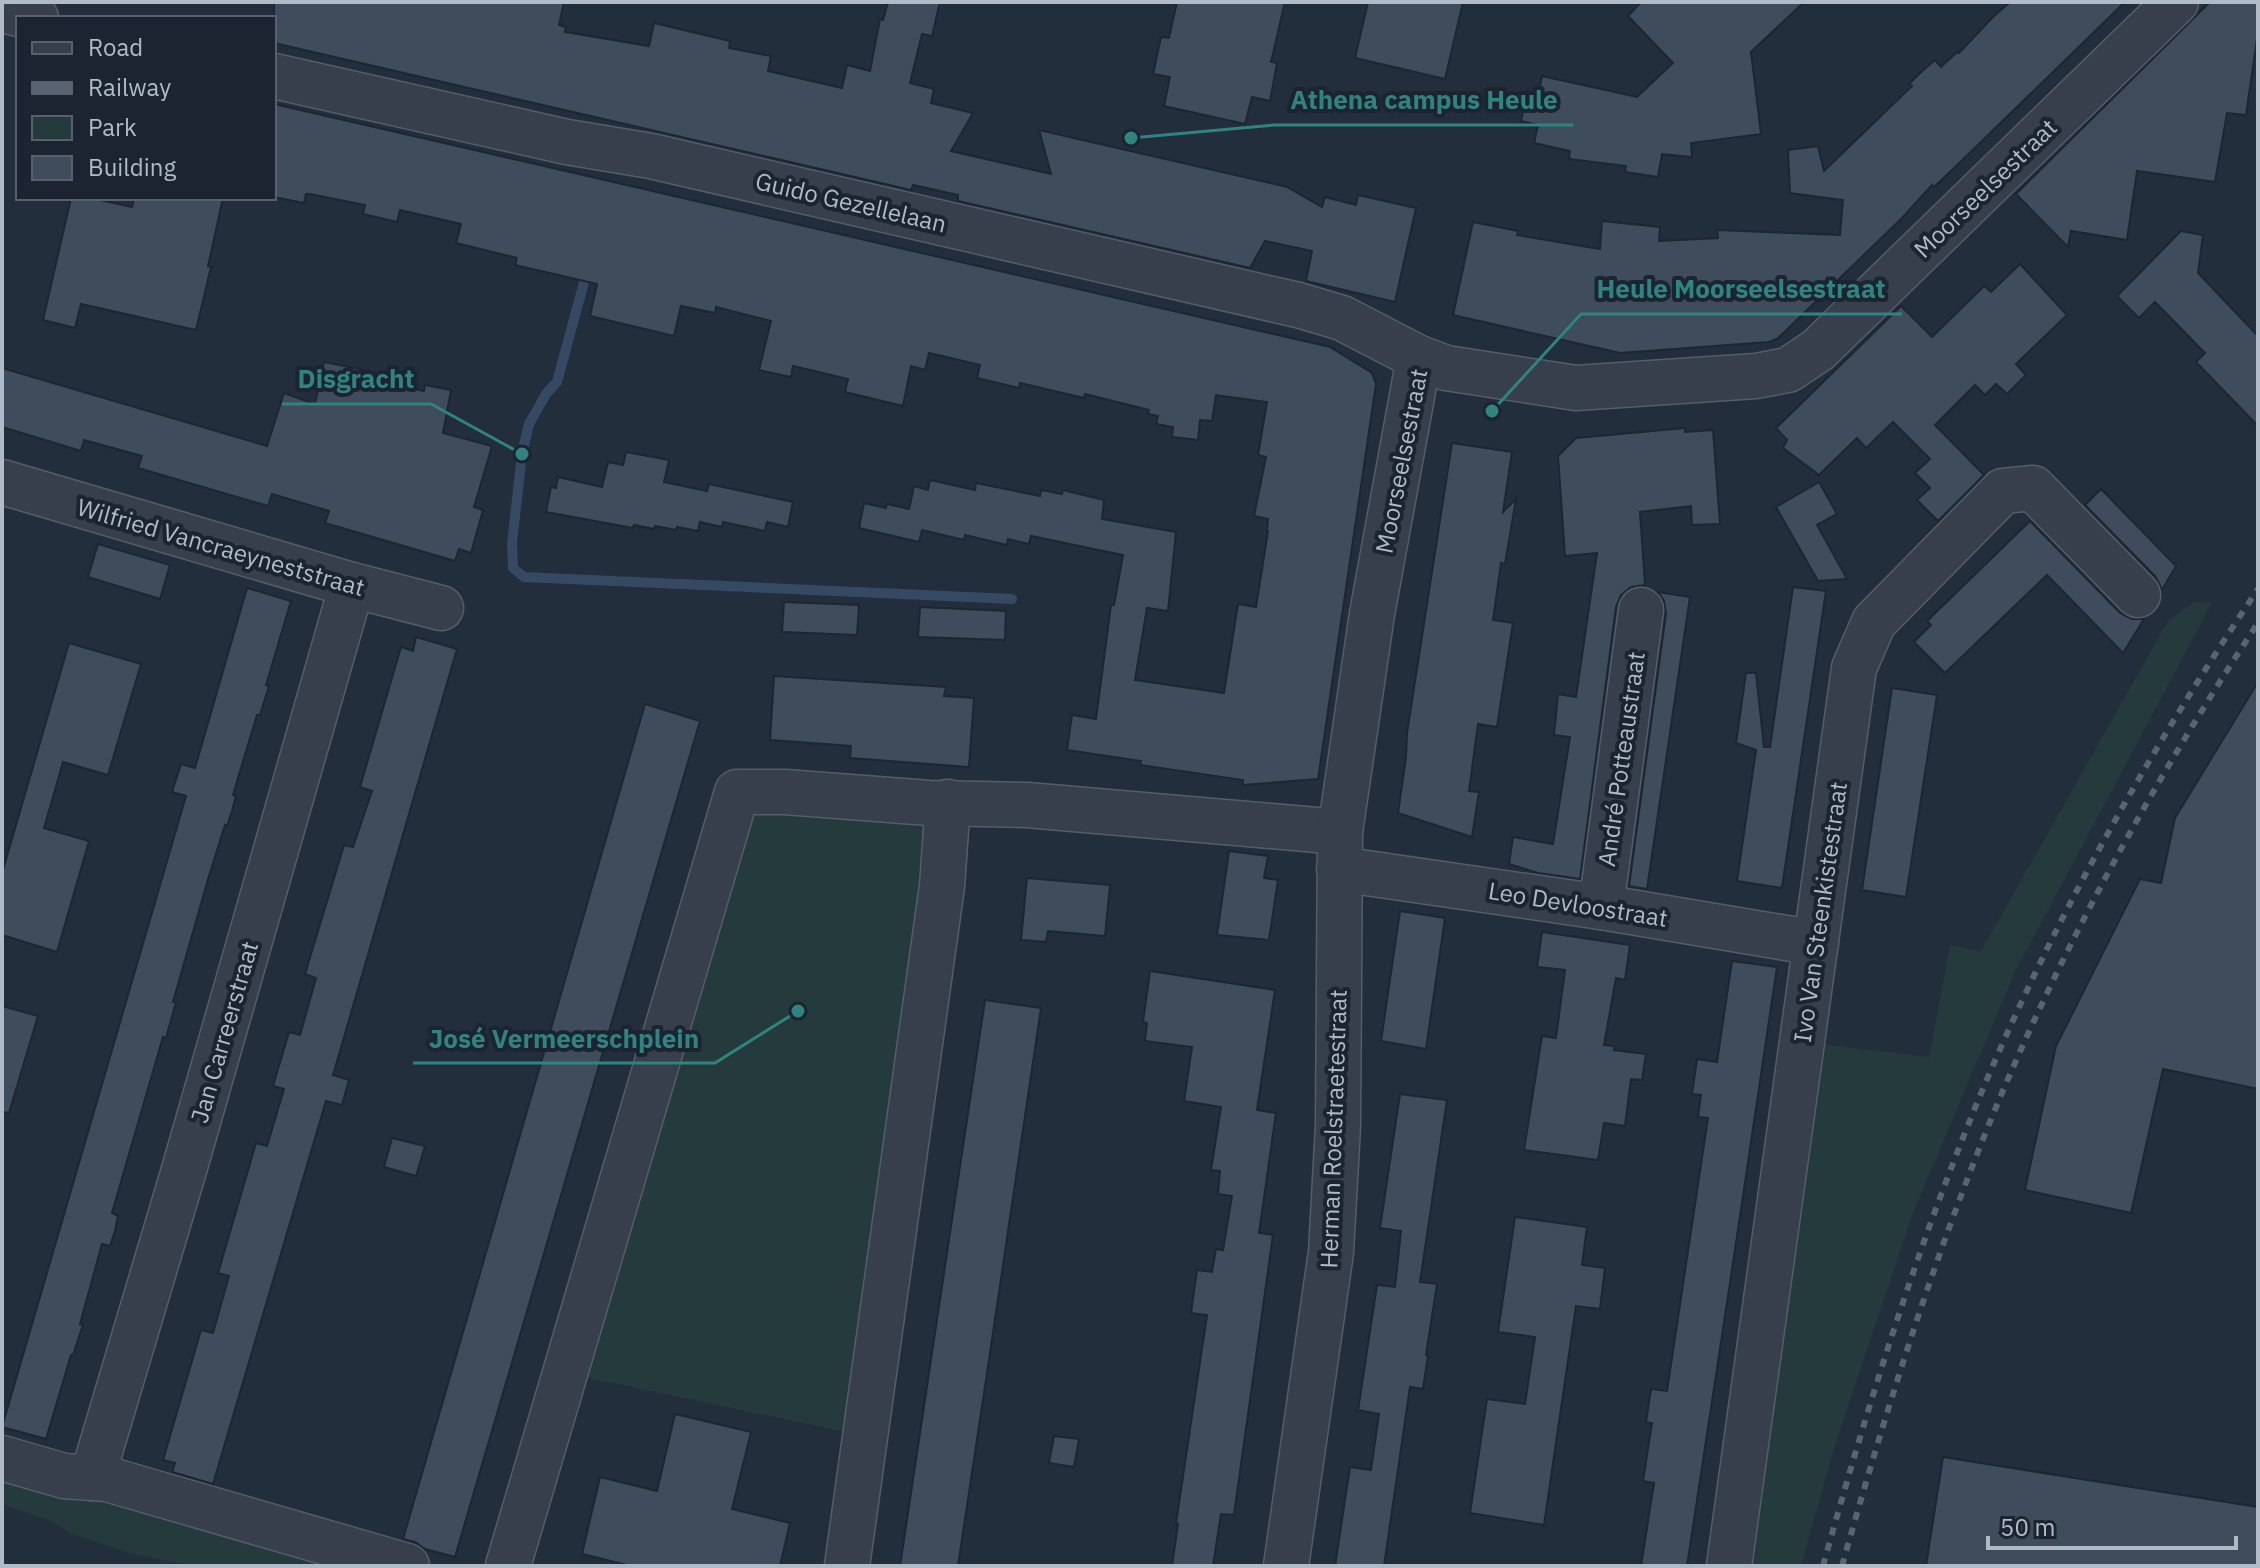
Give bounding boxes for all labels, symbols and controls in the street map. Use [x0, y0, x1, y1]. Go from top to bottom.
legend [16, 16, 276, 200]
text: Road [88, 31, 143, 63]
text: Railway [88, 71, 171, 103]
callout: Athena campus Heule [1274, 75, 1573, 125]
text: Athena campus Heule [1290, 82, 1558, 116]
text: Park [88, 111, 137, 143]
street label: Moorseelsestraat [1907, 111, 2063, 265]
text: Building [88, 151, 176, 183]
street label: Guido Gezellelaan [752, 164, 950, 240]
callout: Heule Moorseelsestraat [1581, 264, 1902, 314]
text: Heule Moorseelsestraat [1597, 271, 1886, 305]
callout: Disgracht [282, 354, 431, 404]
text: Disgracht [298, 361, 414, 395]
street label: Moorseelsestraat [1367, 366, 1435, 556]
street label: Wilfried Vancraeyneststraat [74, 491, 368, 603]
street label: André Potteaustraat [1590, 649, 1652, 869]
street label: Ivo Van Steenkistestraat [1786, 780, 1854, 1044]
street label: Leo Devloostraat [1486, 874, 1670, 934]
street label: Jan Carreerstraat [183, 937, 265, 1127]
street label: Herman Roelstraetestraat [1312, 989, 1354, 1269]
callout: José Vermeerschplein [413, 1013, 715, 1063]
text: José Vermeerschplein [429, 1021, 699, 1055]
scale bar [1988, 1500, 2236, 1550]
text: 50 m [2000, 1511, 2055, 1543]

